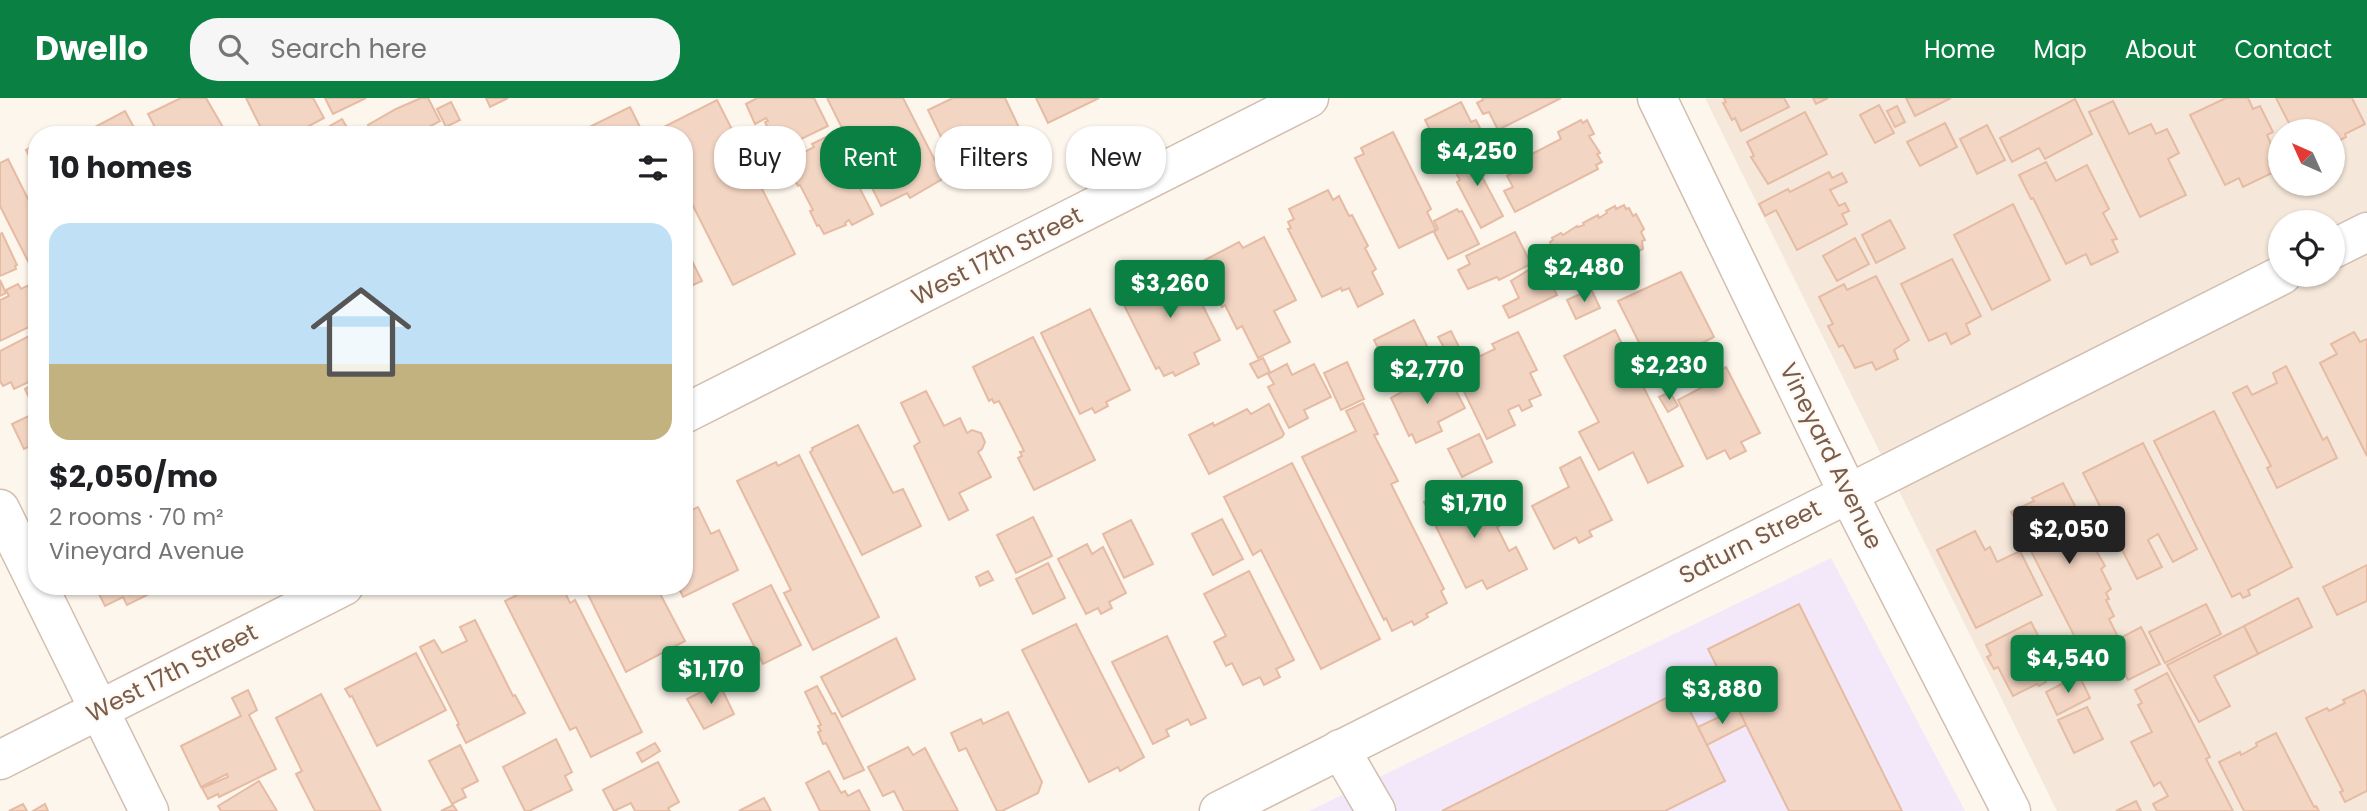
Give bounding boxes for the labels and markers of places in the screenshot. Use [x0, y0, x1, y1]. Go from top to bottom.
pin: $4,250 [1420, 129, 1534, 188]
pin: $2,480 [1527, 244, 1641, 304]
pin: $3,260 [1113, 260, 1227, 320]
pin: $2,230 [1612, 342, 1726, 402]
pin: $2,770 [1370, 346, 1484, 406]
pin: $1,710 [1417, 480, 1531, 540]
pin: $2,050 [2012, 506, 2126, 566]
pin: $4,540 [2011, 636, 2125, 695]
pin: $1,170 [654, 646, 768, 706]
pin: $3,880 [1665, 666, 1779, 726]

